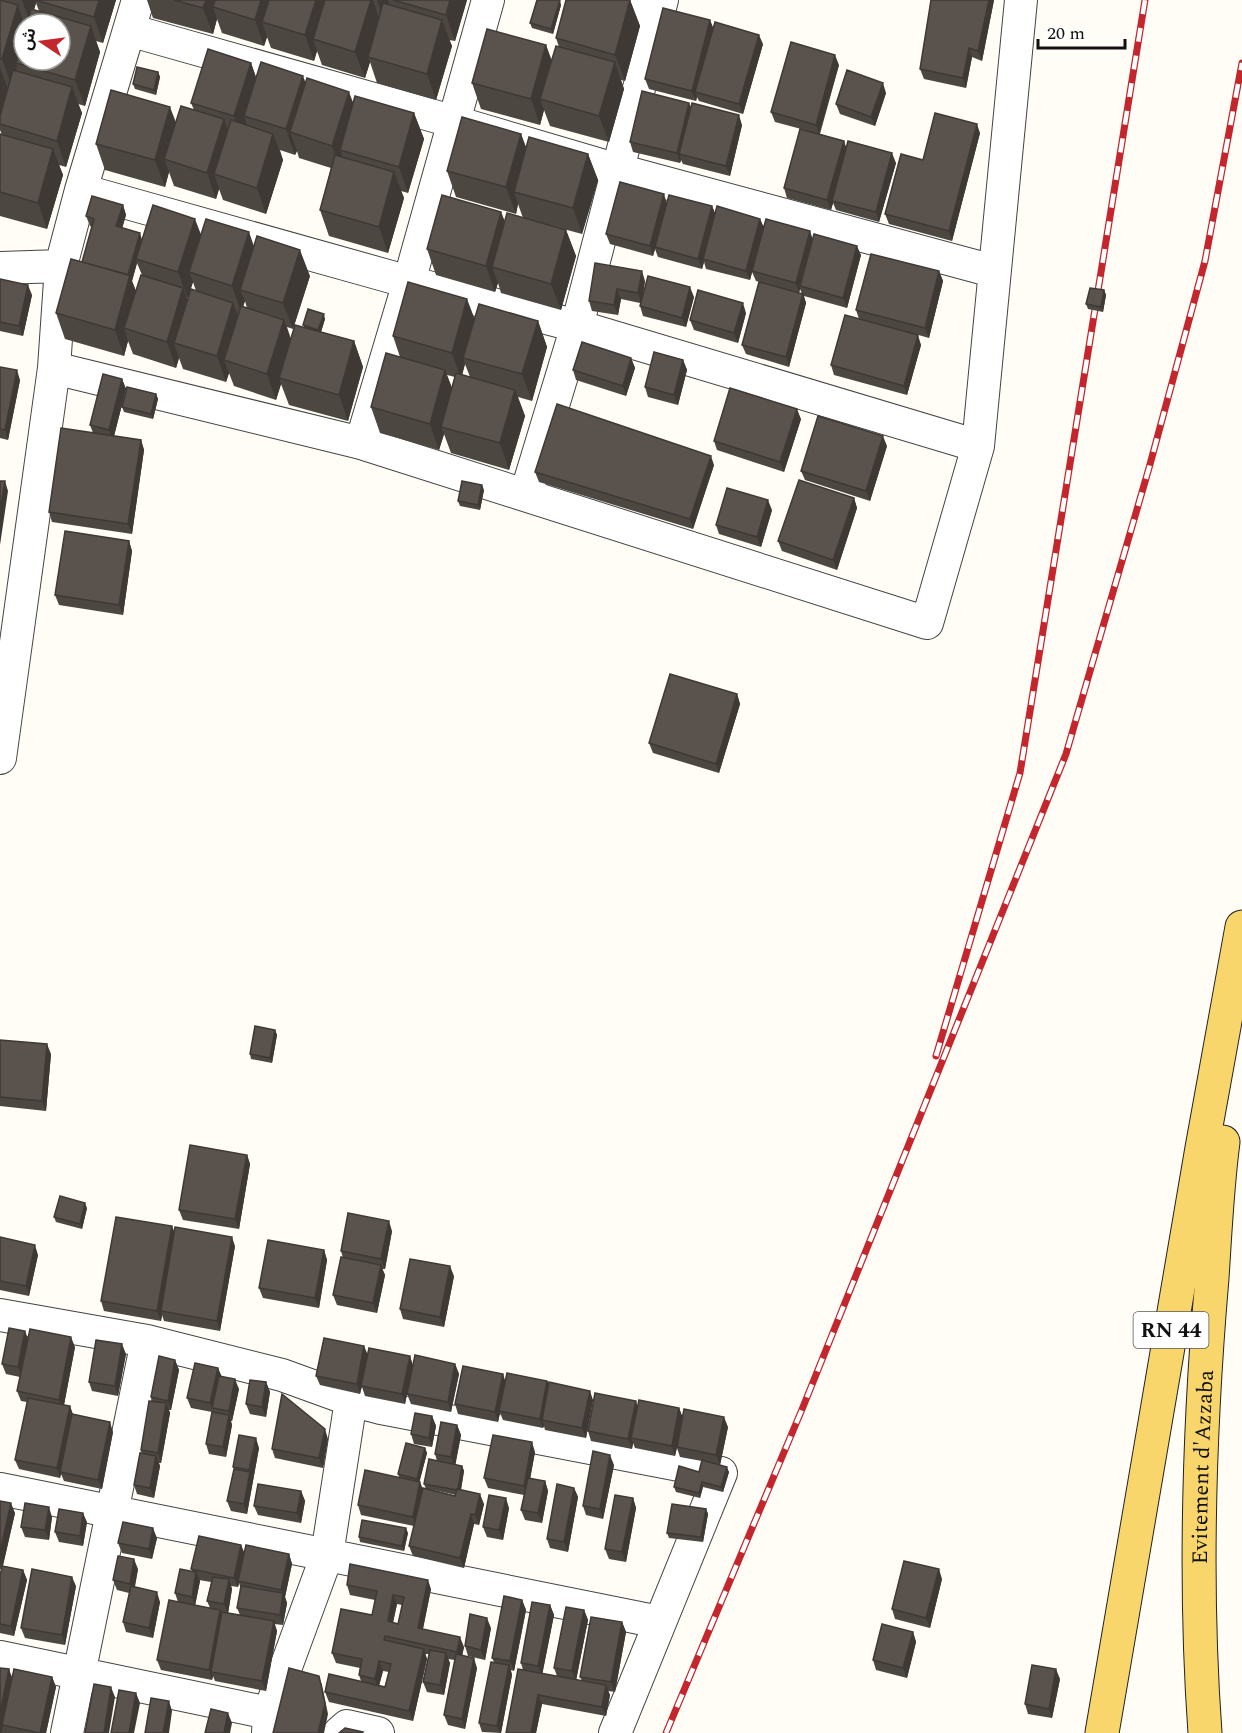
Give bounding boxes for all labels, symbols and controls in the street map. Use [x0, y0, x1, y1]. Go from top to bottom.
north arrow [12, 12, 72, 72]
scale bar [1038, 12, 1125, 50]
text: 20 m [1047, 20, 1085, 47]
text: ش [14, 25, 43, 52]
road number: RN 44 [1134, 1312, 1208, 1348]
street label: Evitement d'Azzaba [1184, 1369, 1223, 1565]

